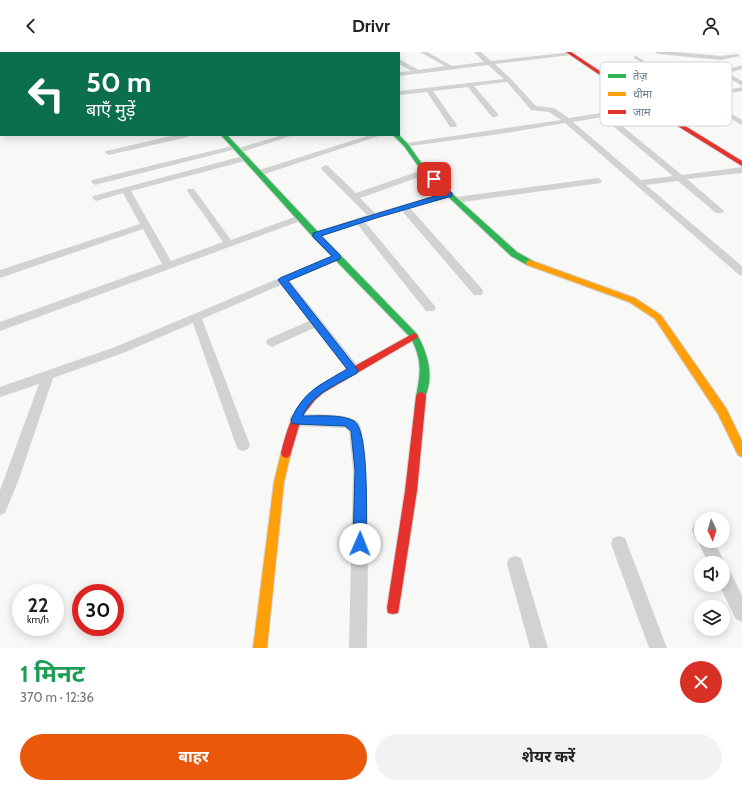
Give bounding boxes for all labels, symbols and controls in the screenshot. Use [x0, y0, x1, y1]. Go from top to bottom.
icon: back [20, 15, 42, 37]
text: Drivr [352, 15, 390, 37]
icon: person [700, 15, 722, 37]
legend [600, 62, 732, 126]
text: 50 m [86, 65, 151, 99]
icon: left [20, 68, 72, 120]
text: तेज़ [633, 69, 648, 83]
text: धीमा [633, 87, 652, 101]
text: बाएँ मुड़ें [86, 99, 135, 121]
text: जाम [633, 105, 651, 119]
pin [417, 162, 451, 196]
icon: arrive [423, 168, 445, 190]
north arrow [694, 512, 730, 548]
map controls [694, 512, 730, 636]
position arrow [339, 523, 381, 565]
button: sound [694, 556, 730, 592]
speed limit sign: 30 [72, 584, 124, 636]
text: 22 [27, 593, 49, 617]
button: layers [694, 600, 730, 636]
text: km/h [27, 613, 49, 626]
text: 1 मिनट [20, 659, 85, 688]
button: close [680, 661, 722, 703]
text: 370 m · 12:36 [20, 689, 94, 705]
button: बाहर [20, 734, 367, 780]
button: शेयर करें [375, 734, 722, 780]

